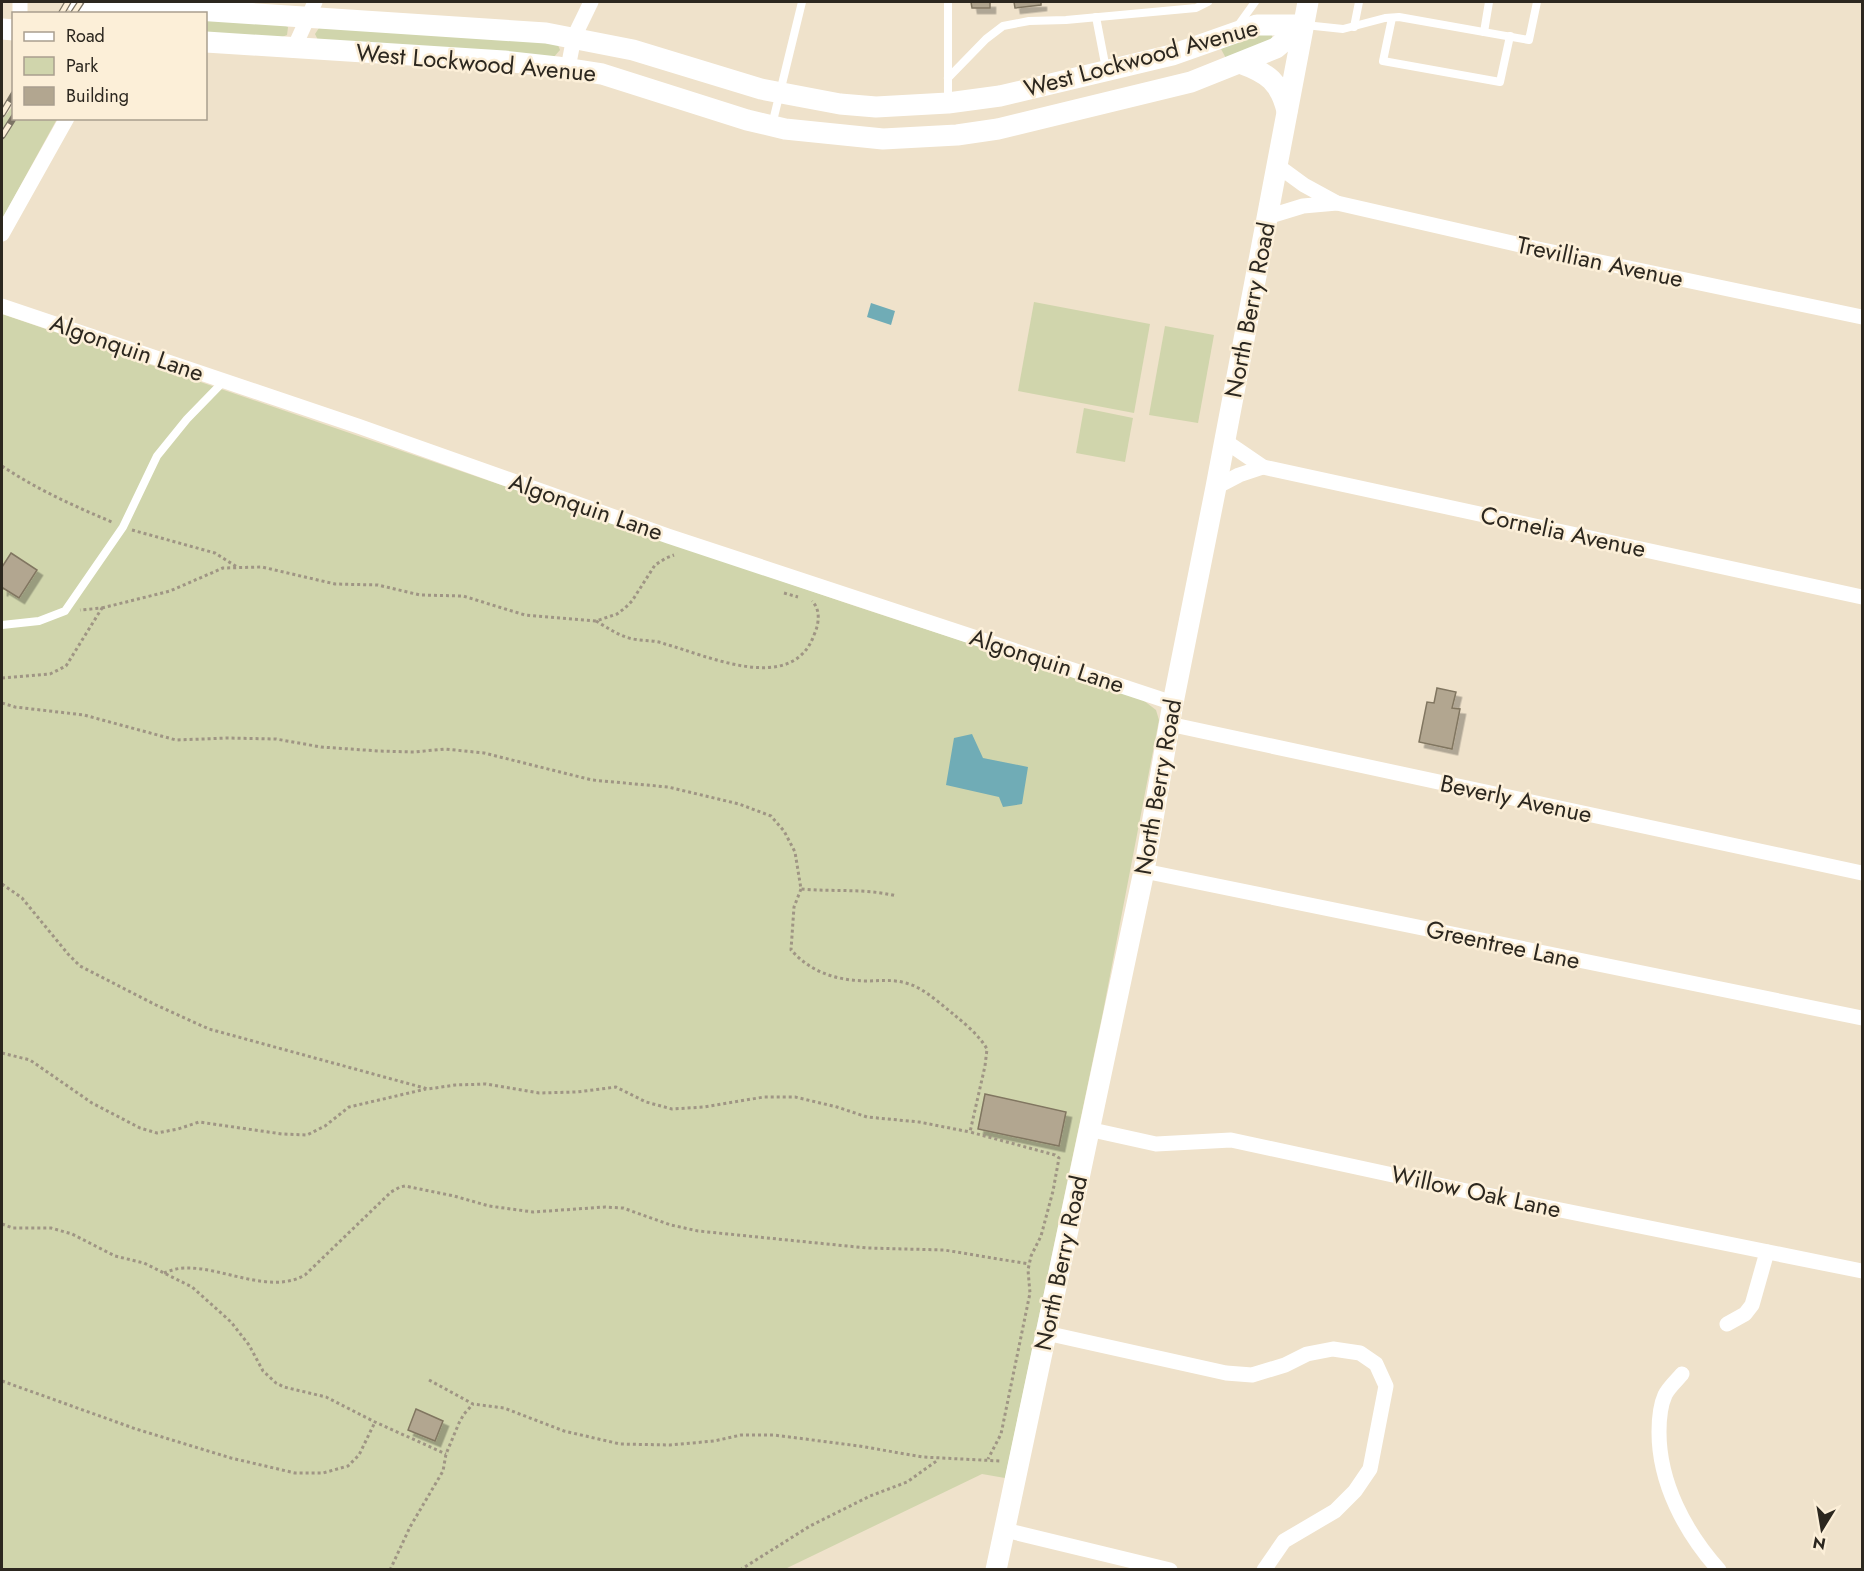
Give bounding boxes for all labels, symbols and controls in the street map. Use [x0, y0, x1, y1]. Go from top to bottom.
street label: West Lockwood Avenue [1020, 9, 1262, 106]
legend [12, 12, 207, 120]
text: Road [66, 23, 105, 49]
street label: West Lockwood Avenue [355, 35, 598, 90]
text: Park [66, 53, 98, 79]
text: Building [66, 83, 129, 109]
street label: North Berry Road [1215, 219, 1284, 401]
street label: Trevillian Avenue [1514, 227, 1687, 296]
street label: Algonquin Lane [46, 305, 209, 390]
street label: Algonquin Lane [505, 464, 668, 549]
street label: Cornelia Avenue [1477, 497, 1649, 566]
street label: Algonquin Lane [965, 619, 1129, 702]
street label: North Berry Road [1125, 696, 1190, 878]
street label: Beverly Avenue [1437, 765, 1595, 832]
street label: Greentree Lane [1423, 911, 1583, 978]
street label: Willow Oak Lane [1388, 1156, 1564, 1227]
street label: North Berry Road [1025, 1172, 1096, 1354]
north arrow [1792, 1499, 1852, 1559]
text: N [1811, 1531, 1828, 1556]

